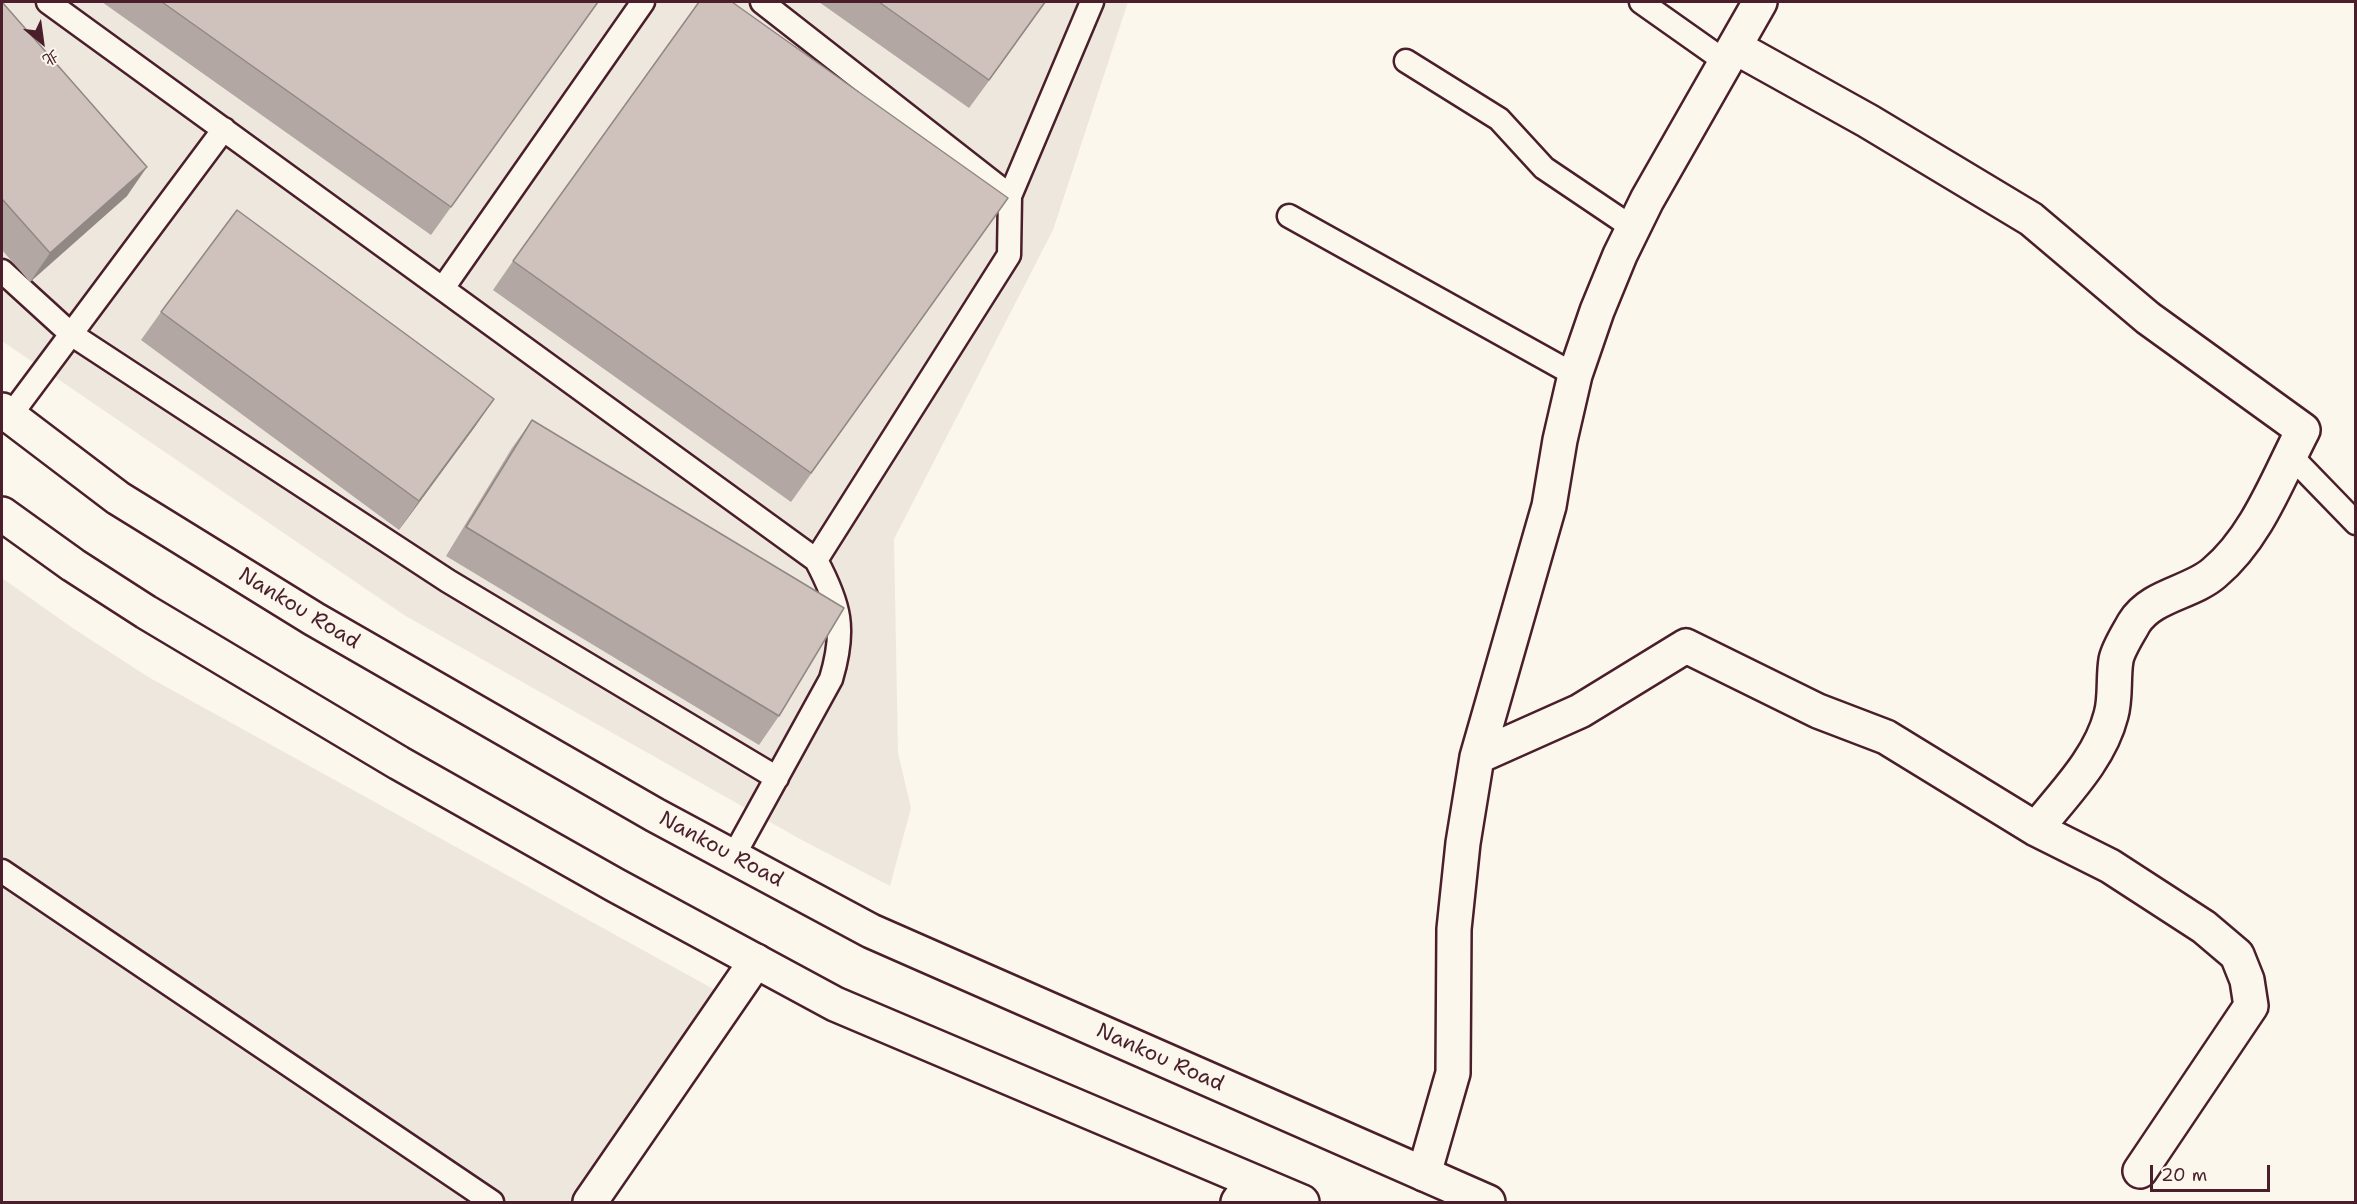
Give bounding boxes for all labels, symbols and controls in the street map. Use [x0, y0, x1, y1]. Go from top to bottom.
north arrow [12, 12, 72, 72]
text: 北 [39, 45, 63, 71]
street label: Nankou Road [234, 563, 364, 655]
street label: Nankou Road [654, 807, 788, 893]
street label: Nankou Road [1092, 1019, 1228, 1097]
scale bar [2153, 1153, 2273, 1191]
text: 20 m [2161, 1163, 2207, 1187]

